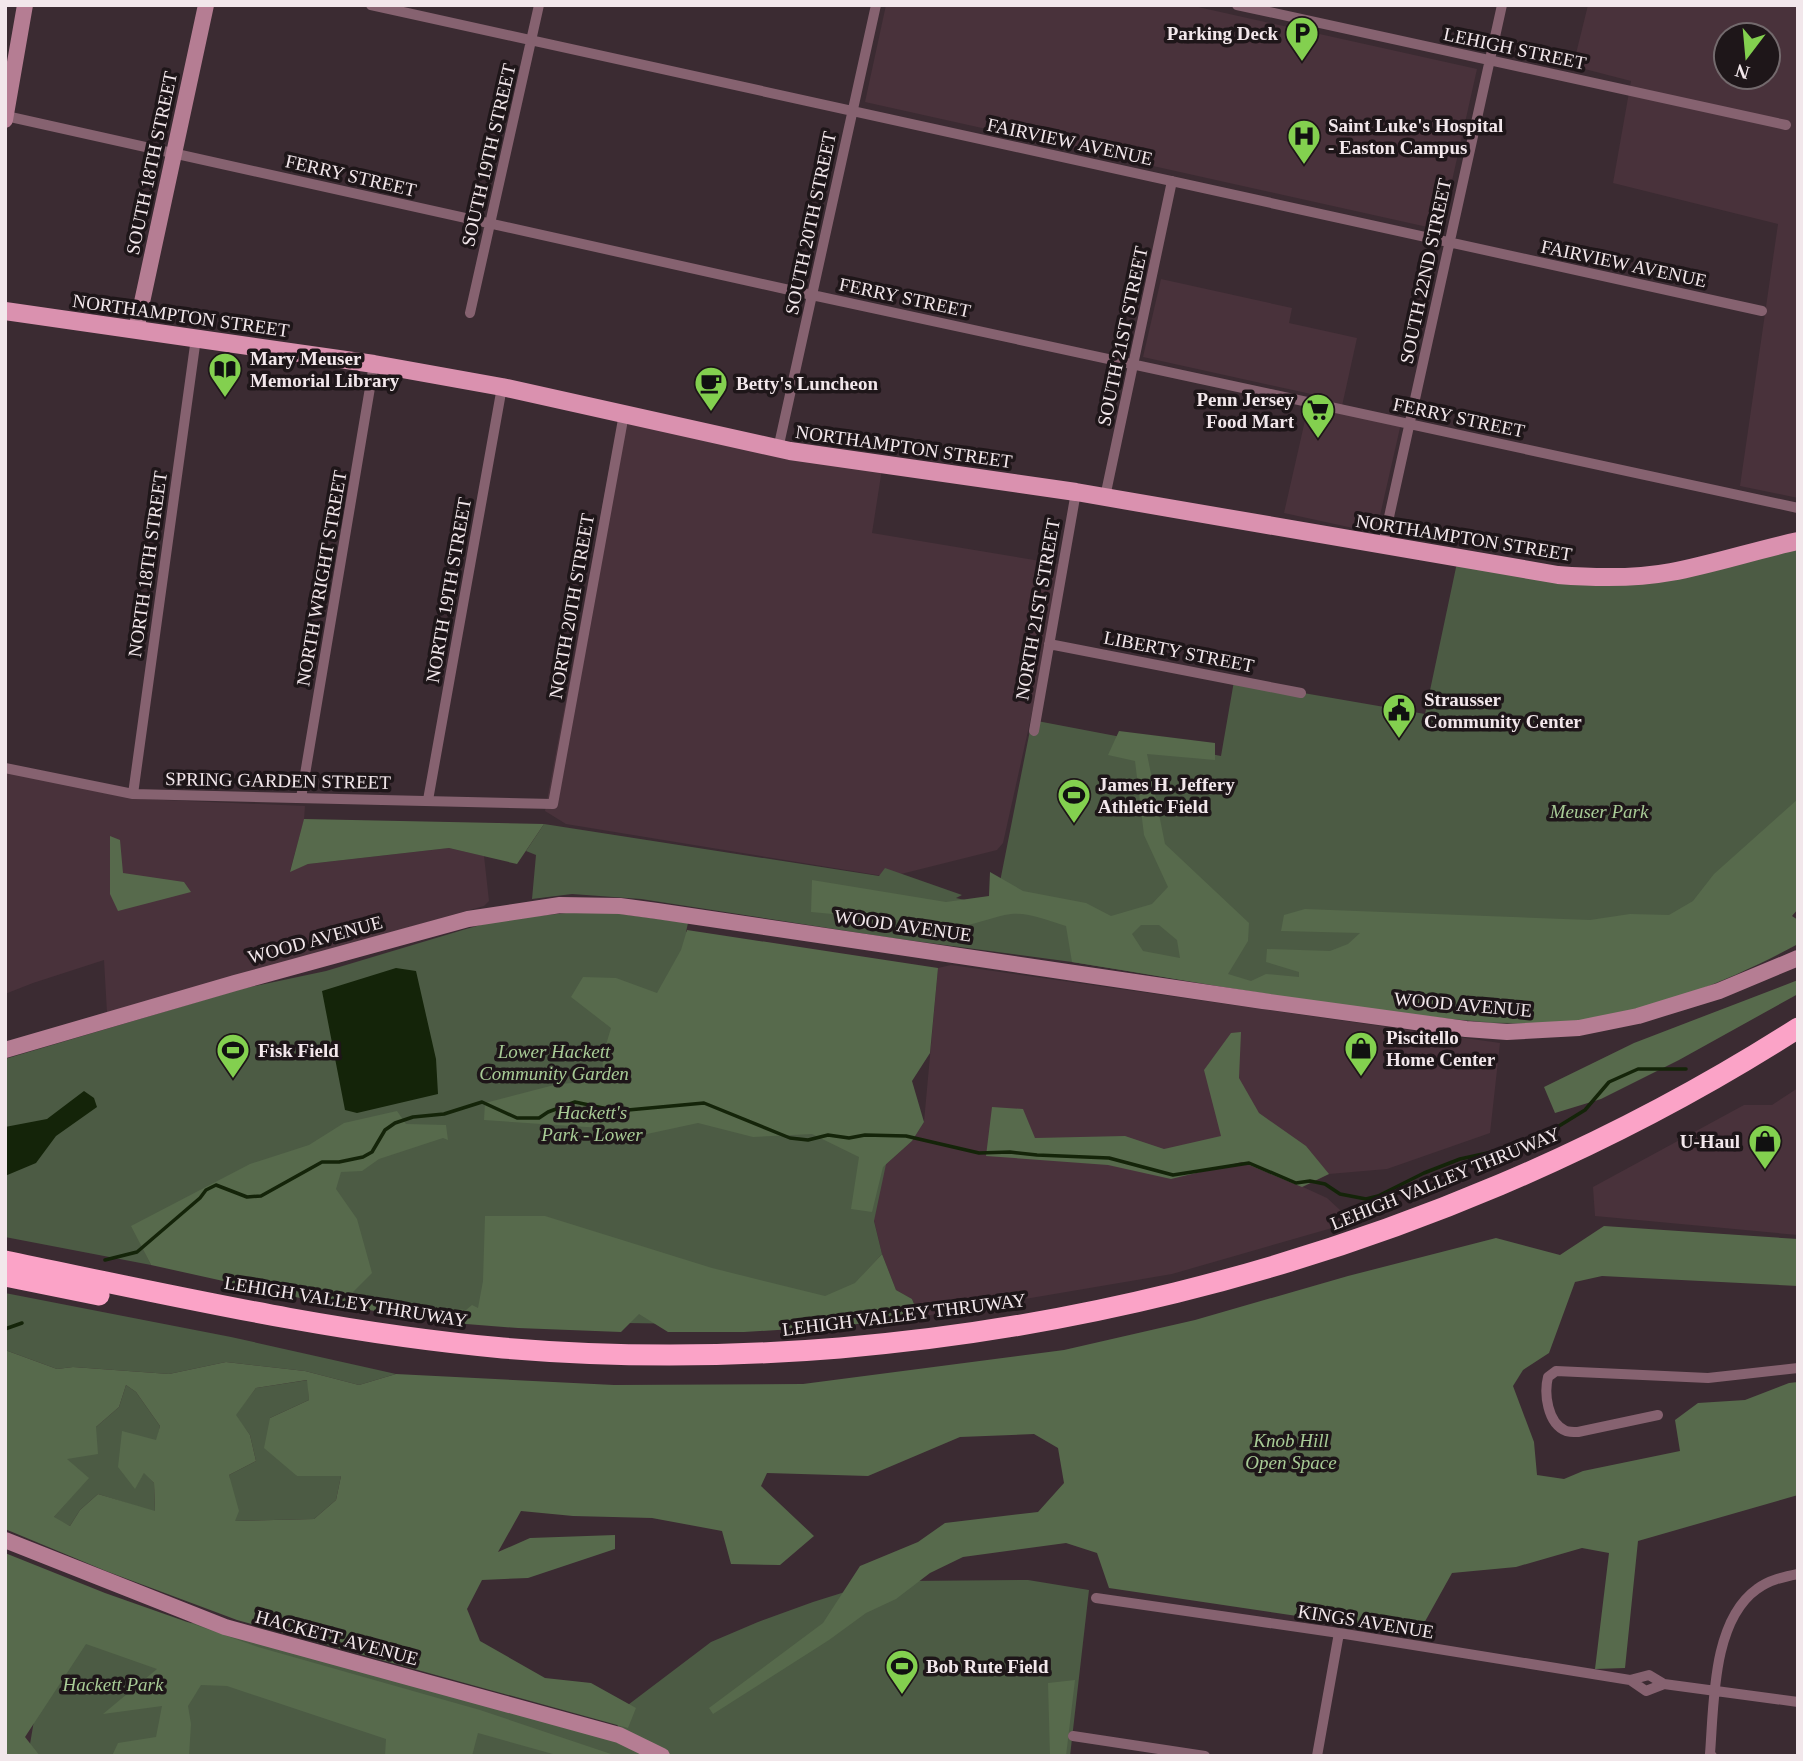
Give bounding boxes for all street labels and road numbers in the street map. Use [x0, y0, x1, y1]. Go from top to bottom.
street label: LEHIGH STREET [1442, 23, 1588, 74]
street label: SOUTH 19TH STREET [457, 61, 520, 248]
street label: SOUTH 18TH STREET [122, 69, 181, 257]
street label: FAIRVIEW AVENUE [985, 114, 1155, 169]
street label: SOUTH 20TH STREET [781, 129, 840, 317]
street label: FERRY STREET [283, 150, 419, 201]
street label: SOUTH 22ND STREET [1396, 176, 1455, 366]
street label: FAIRVIEW AVENUE [1539, 236, 1709, 291]
street label: SOUTH 21ST STREET [1093, 244, 1152, 428]
street label: FERRY STREET [837, 273, 973, 322]
street label: NORTHAMPTON STREET [71, 290, 291, 341]
street label: FERRY STREET [1391, 393, 1527, 442]
street label: NORTHAMPTON STREET [794, 421, 1014, 472]
street label: NORTH WRIGHT STREET [292, 468, 351, 688]
street label: NORTH 18TH STREET [124, 469, 171, 659]
street label: NORTH 19TH STREET [422, 495, 475, 684]
street label: NORTHAMPTON STREET [1354, 510, 1574, 565]
street label: NORTH 20TH STREET [545, 511, 598, 700]
street label: NORTH 21ST STREET [1011, 516, 1064, 702]
street label: LIBERTY STREET [1102, 627, 1256, 676]
street label: SPRING GARDEN STREET [165, 768, 392, 793]
street label: WOOD AVENUE [833, 905, 973, 946]
street label: WOOD AVENUE [246, 911, 385, 968]
street label: WOOD AVENUE [1393, 988, 1533, 1021]
street label: LEHIGH VALLEY THRUWAY [1327, 1123, 1563, 1234]
street label: LEHIGH VALLEY THRUWAY [223, 1272, 469, 1331]
street label: LEHIGH VALLEY THRUWAY [781, 1289, 1027, 1340]
street label: KINGS AVENUE [1296, 1600, 1435, 1643]
street label: HACKETT AVENUE [253, 1606, 421, 1669]

